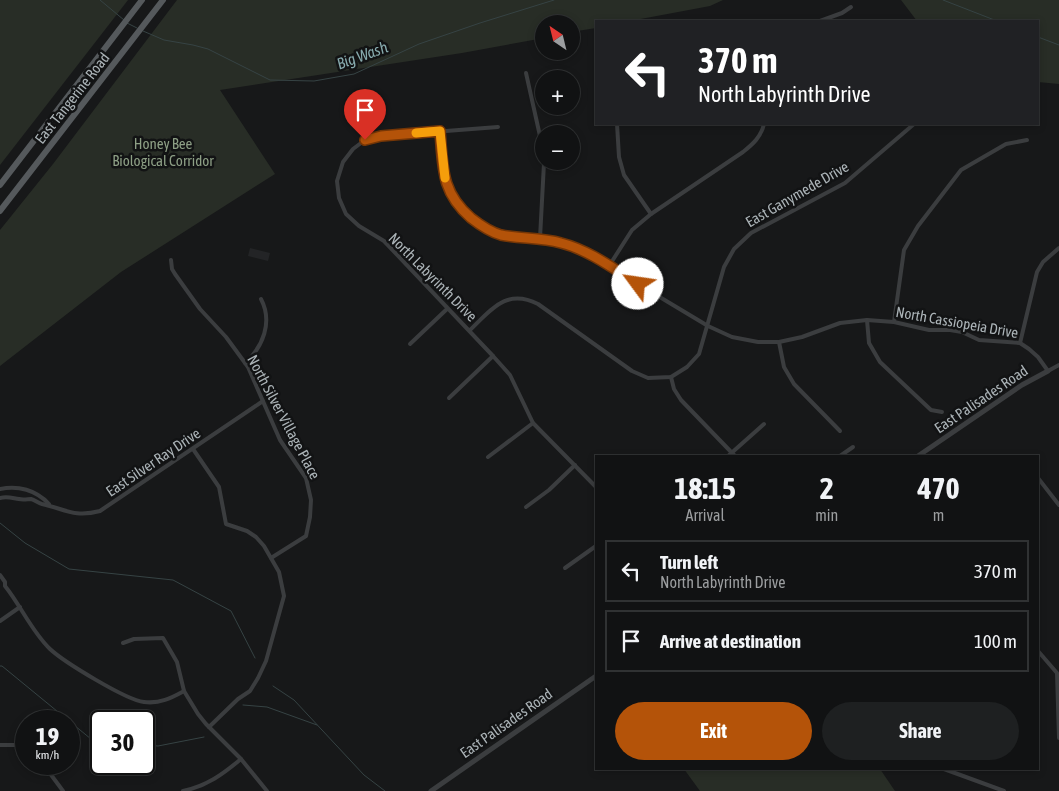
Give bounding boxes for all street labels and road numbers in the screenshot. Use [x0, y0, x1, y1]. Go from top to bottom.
street label: East Tangerine Road [31, 49, 113, 147]
street label: East Ganymede Drive [743, 158, 852, 230]
street label: North Labyrinth Drive [385, 229, 481, 325]
street label: North Cassiopeia Drive [894, 303, 1020, 341]
street label: North Silver Village Place [244, 352, 324, 482]
street label: East Palisades Road [931, 362, 1031, 436]
street label: East Silver Ray Drive [103, 424, 203, 500]
street label: East Palisades Road [457, 685, 555, 761]

